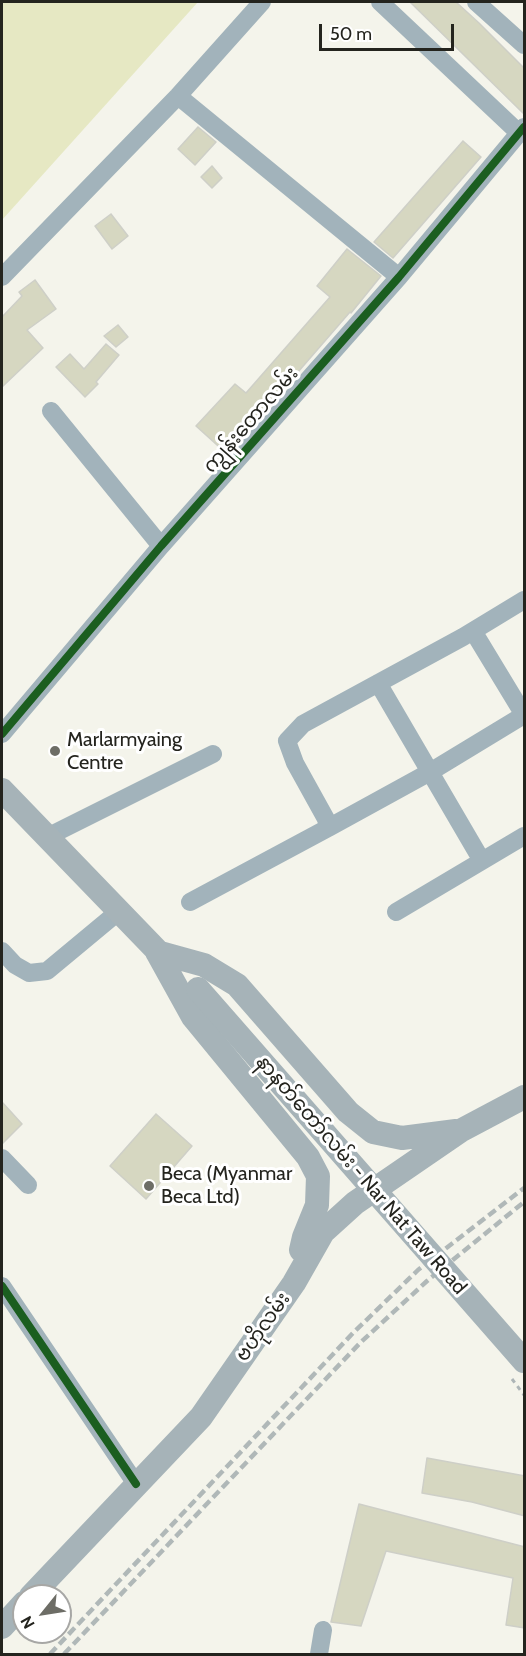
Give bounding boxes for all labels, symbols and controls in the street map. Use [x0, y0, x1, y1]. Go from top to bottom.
scale bar [322, 12, 457, 50]
text: 50 m [330, 23, 372, 45]
street label: ကျွန်းတောလမ်း [198, 362, 304, 478]
place label: Marlarmyaing Centre [67, 728, 182, 775]
marker: Marlarmyaing Centre [48, 744, 62, 758]
street label: နာနတ်တော်လမ်း - Nar Nat Taw Road [251, 1051, 471, 1299]
place label: Beca (Myanmar Beca Ltd) [161, 1162, 292, 1209]
marker: Beca (Myanmar Beca Ltd) [142, 1179, 156, 1193]
street label: ဗဟိုလမ်း [231, 1288, 295, 1366]
north arrow [12, 1584, 72, 1644]
text: N [17, 1613, 39, 1632]

